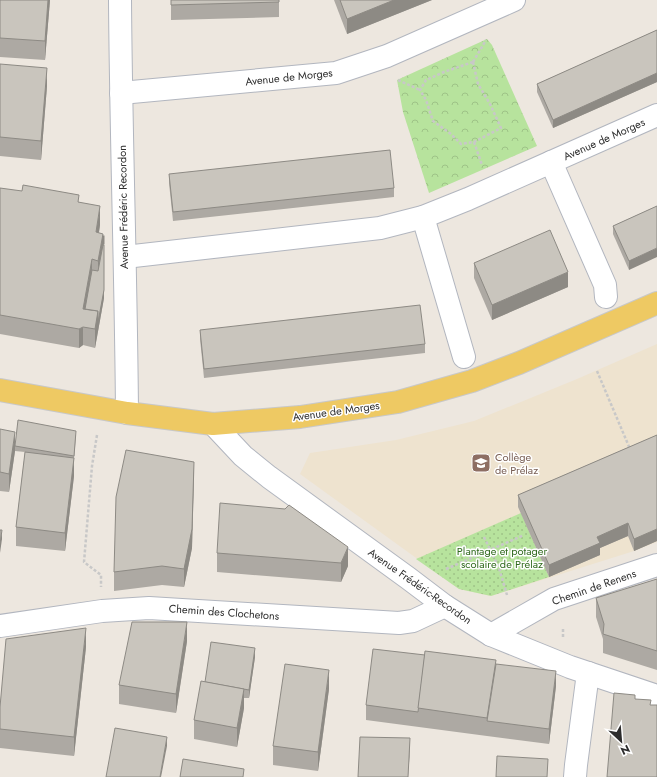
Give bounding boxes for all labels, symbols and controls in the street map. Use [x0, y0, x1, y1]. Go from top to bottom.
street label: Avenue de Morges [245, 64, 334, 90]
street label: Avenue de Morges [561, 114, 648, 164]
street label: Avenue Frédéric Recordon [114, 145, 132, 269]
street label: Avenue de Morges [291, 397, 381, 425]
place label: Collège de Prélaz [495, 449, 538, 478]
school or university icon: Collège de Prélaz [470, 452, 492, 474]
park label: Plantage et potager scolaire de Prélaz [457, 543, 547, 572]
street label: Avenue Frédéric-Recordon [365, 544, 475, 628]
street label: Chemin de Renens [550, 565, 639, 609]
street label: Chemin des Clochetons [168, 600, 280, 624]
north arrow [601, 721, 641, 761]
text: N [618, 741, 633, 759]

